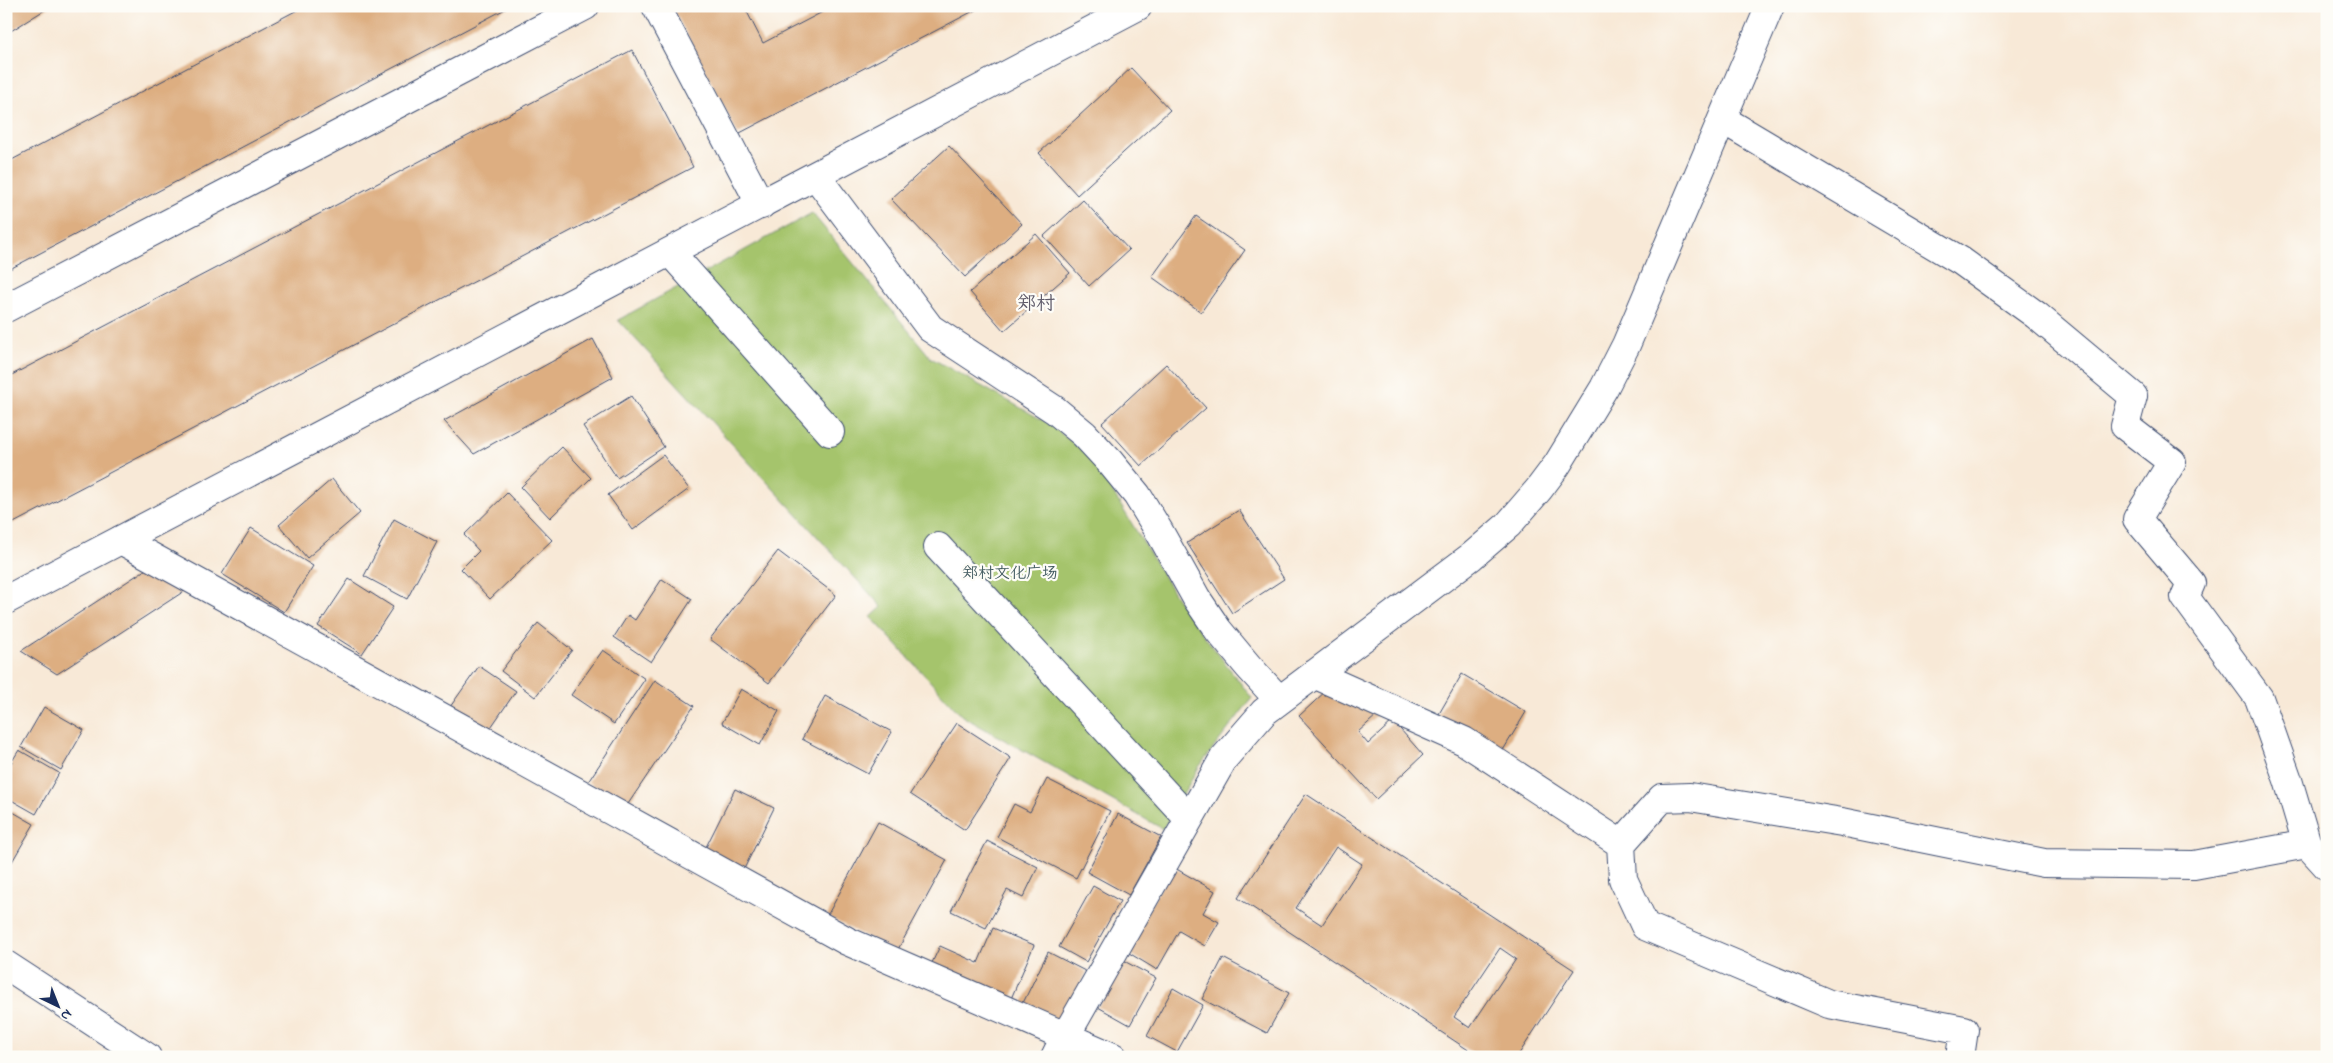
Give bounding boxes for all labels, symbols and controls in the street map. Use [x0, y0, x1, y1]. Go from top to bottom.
district label: 郑村 [1017, 291, 1055, 318]
park label: 郑村文化广场 [962, 562, 1058, 586]
north arrow [32, 980, 82, 1030]
text: N [55, 1004, 76, 1025]

